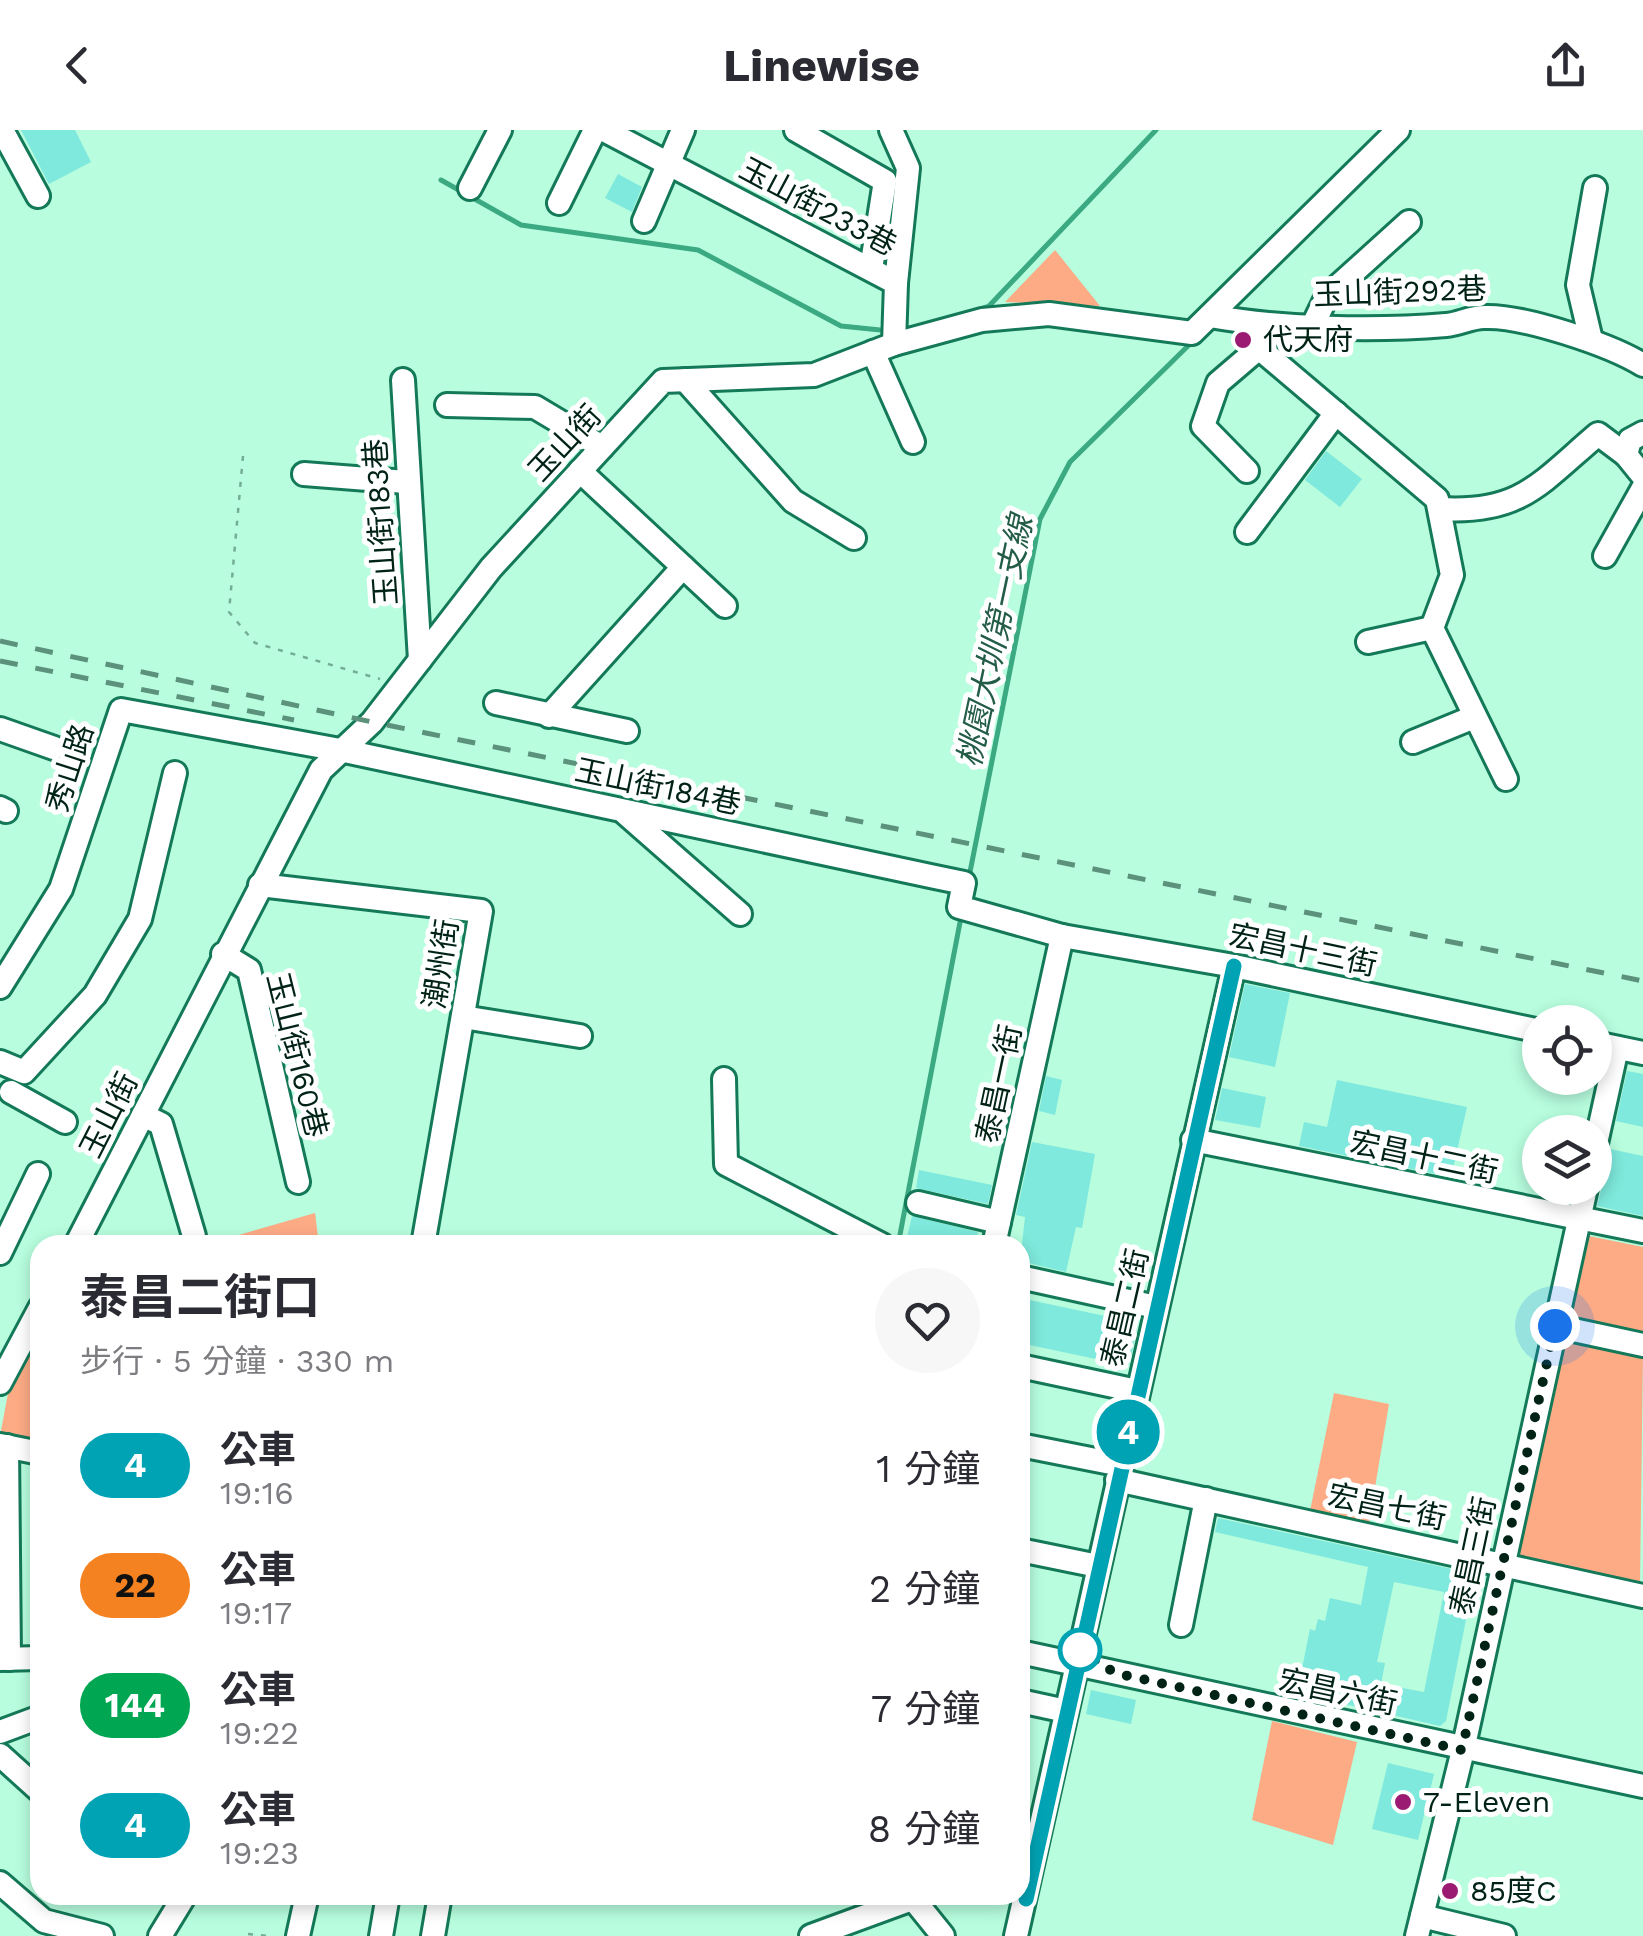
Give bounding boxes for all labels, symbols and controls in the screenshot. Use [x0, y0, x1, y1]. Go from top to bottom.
icon: back [50, 38, 105, 93]
icon: share [1538, 38, 1593, 93]
text: Linewise [723, 39, 920, 92]
street label: 玉山街233巷 [734, 151, 903, 262]
street label: 玉山街292巷 [1313, 271, 1487, 312]
place label: 代天府 [1263, 322, 1353, 357]
marker: 代天府 [1232, 329, 1254, 351]
street label: 玉山街 [521, 398, 608, 488]
street label: 玉山街183巷 [357, 437, 404, 607]
water label: 桃園大圳第一支線 [950, 509, 1041, 770]
street label: 秀山路 [39, 720, 100, 816]
street label: 玉山街184巷 [572, 752, 744, 821]
street label: 潮州街 [416, 917, 465, 1011]
street label: 宏昌十三街 [1226, 917, 1380, 982]
street label: 玉山街160巷 [260, 969, 335, 1141]
map controls [1522, 1005, 1612, 1205]
button: locate [1522, 1005, 1612, 1095]
street label: 泰昌一街 [969, 1022, 1028, 1146]
street label: 玉山街 [73, 1067, 145, 1163]
button: layers [1522, 1115, 1612, 1205]
street label: 宏昌十二街 [1347, 1124, 1501, 1189]
street label: 泰昌二街 [1094, 1245, 1155, 1370]
button: heart [875, 1268, 980, 1373]
text: 泰昌二街口 [80, 1269, 320, 1326]
your location [1530, 1301, 1580, 1351]
text: 步行 · 5 分鐘 · 330 m [80, 1342, 394, 1380]
line badge: 4 [1096, 1400, 1160, 1464]
text: 4 [1117, 1411, 1139, 1453]
text: 公車 [220, 1428, 296, 1472]
text: 4 [124, 1444, 146, 1486]
text: 1 分鐘 [876, 1447, 980, 1491]
text: 19:16 [220, 1474, 294, 1512]
street label: 宏昌七街 [1325, 1477, 1449, 1536]
street label: 泰昌三街 [1443, 1494, 1502, 1618]
text: 公車 [220, 1548, 296, 1592]
text: 22 [114, 1564, 156, 1606]
text: 2 分鐘 [869, 1567, 980, 1611]
text: 19:17 [220, 1594, 292, 1632]
unlabelled marker [1059, 1629, 1101, 1671]
street label: 宏昌六街 [1276, 1662, 1400, 1721]
text: 公車 [220, 1668, 296, 1712]
text: 144 [105, 1684, 165, 1726]
text: 7 分鐘 [871, 1687, 980, 1731]
text: 19:22 [220, 1714, 299, 1752]
place label: 7-Eleven [1423, 1784, 1550, 1819]
text: 公車 [220, 1788, 296, 1832]
marker: 7-Eleven [1392, 1791, 1414, 1813]
text: 4 [124, 1804, 146, 1846]
text: 8 分鐘 [868, 1807, 980, 1851]
text: 19:23 [220, 1834, 299, 1872]
place label: 85度C [1470, 1873, 1557, 1908]
marker: 85度C [1439, 1880, 1461, 1902]

